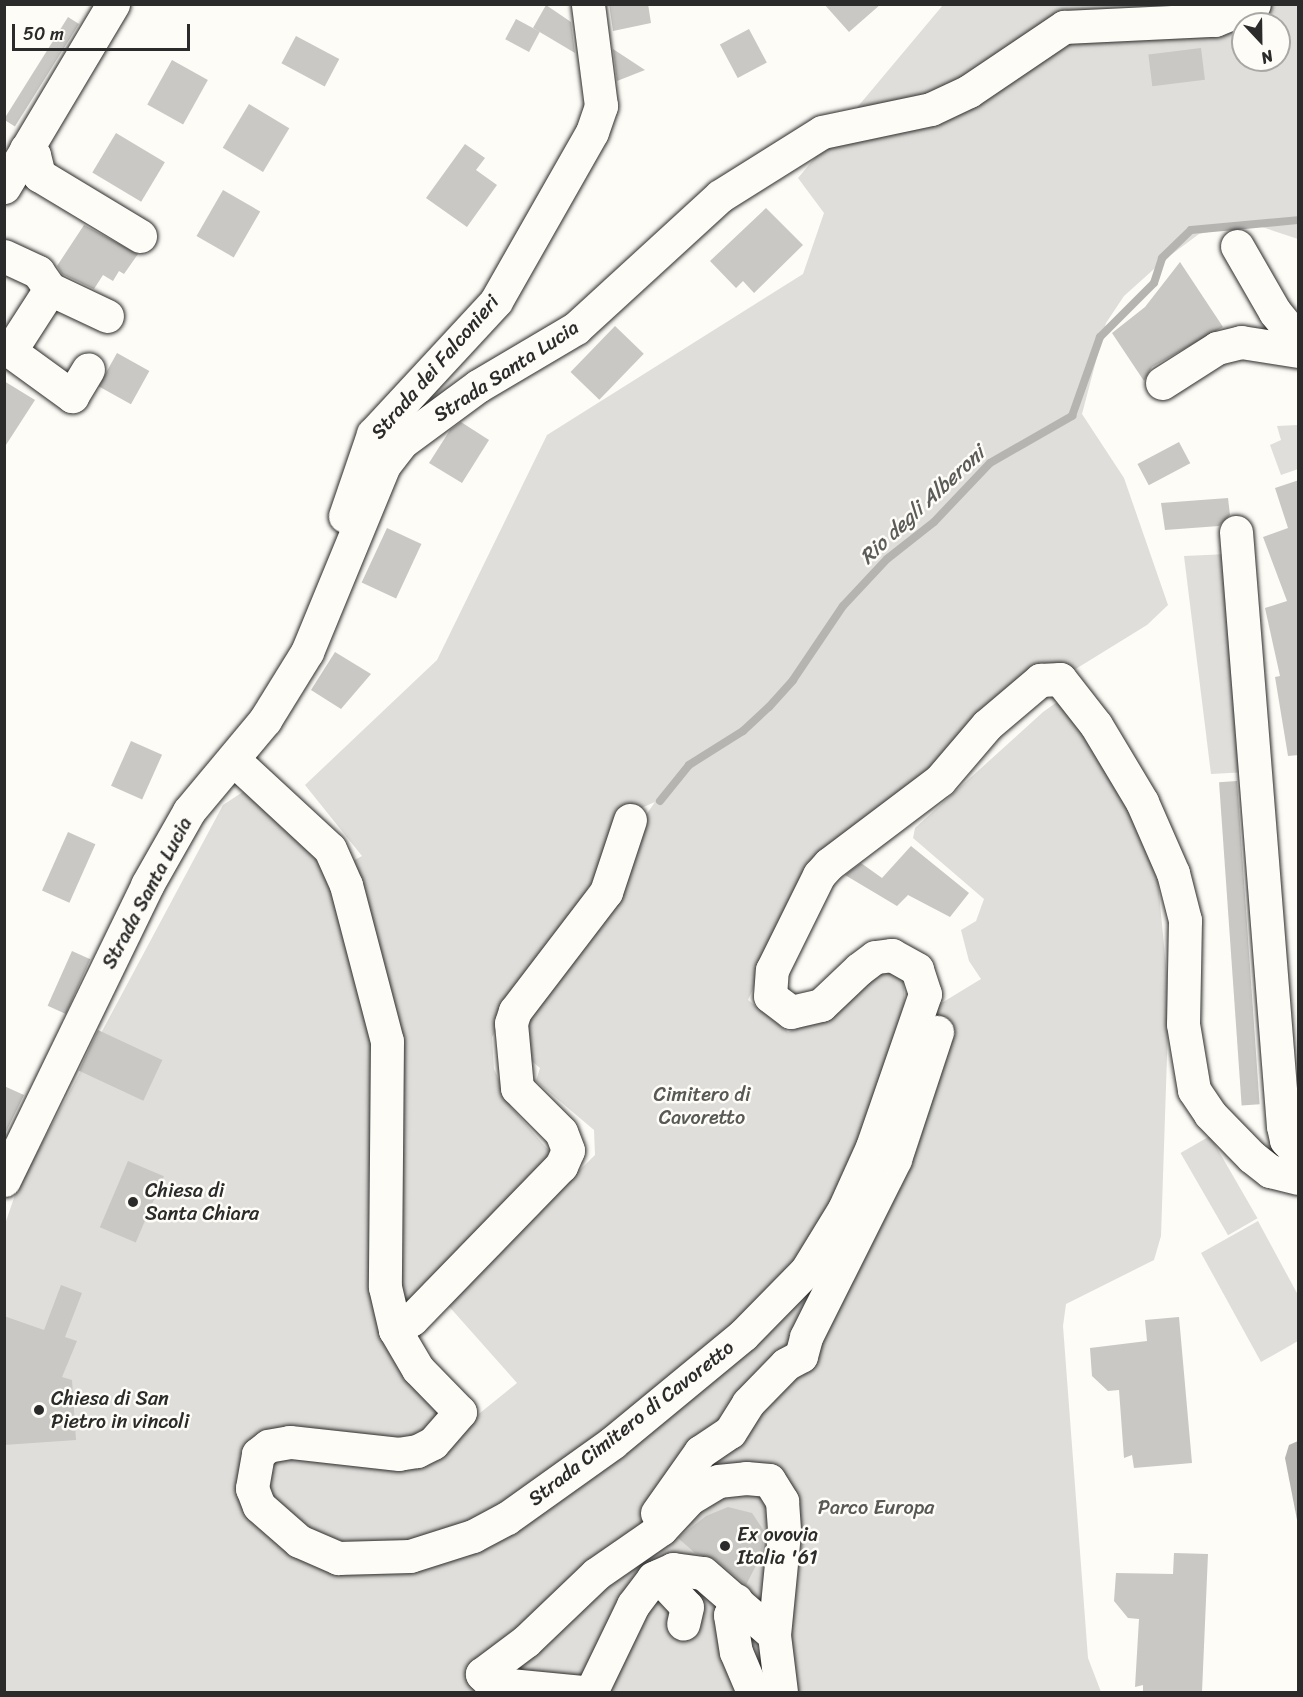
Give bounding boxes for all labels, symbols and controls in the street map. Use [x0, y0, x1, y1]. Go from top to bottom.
scale bar [15, 12, 194, 50]
north arrow [1231, 12, 1291, 72]
text: 50 m [23, 18, 64, 50]
text: N [1257, 42, 1278, 73]
street label: Strada dei Falconieri [366, 290, 504, 444]
street label: Strada Santa Lucia [429, 315, 583, 427]
water label: Rio degli Alberoni [854, 440, 990, 570]
street label: Strada Santa Lucia [97, 813, 197, 973]
park label: Cimitero di Cavoretto [654, 1082, 750, 1129]
place label: Chiesa di Santa Chiara [145, 1178, 259, 1225]
marker: Chiesa di Santa Chiara [126, 1195, 140, 1209]
street label: Strada Cimitero di Cavoretto [524, 1335, 738, 1511]
place label: Chiesa di San Pietro in vincoli [51, 1386, 189, 1433]
marker: Chiesa di San Pietro in vincoli [32, 1403, 46, 1417]
park label: Parco Europa [818, 1495, 934, 1519]
place label: Ex ovovia Italia '61 [737, 1523, 818, 1570]
marker: Ex ovovia Italia '61 [718, 1539, 732, 1553]

